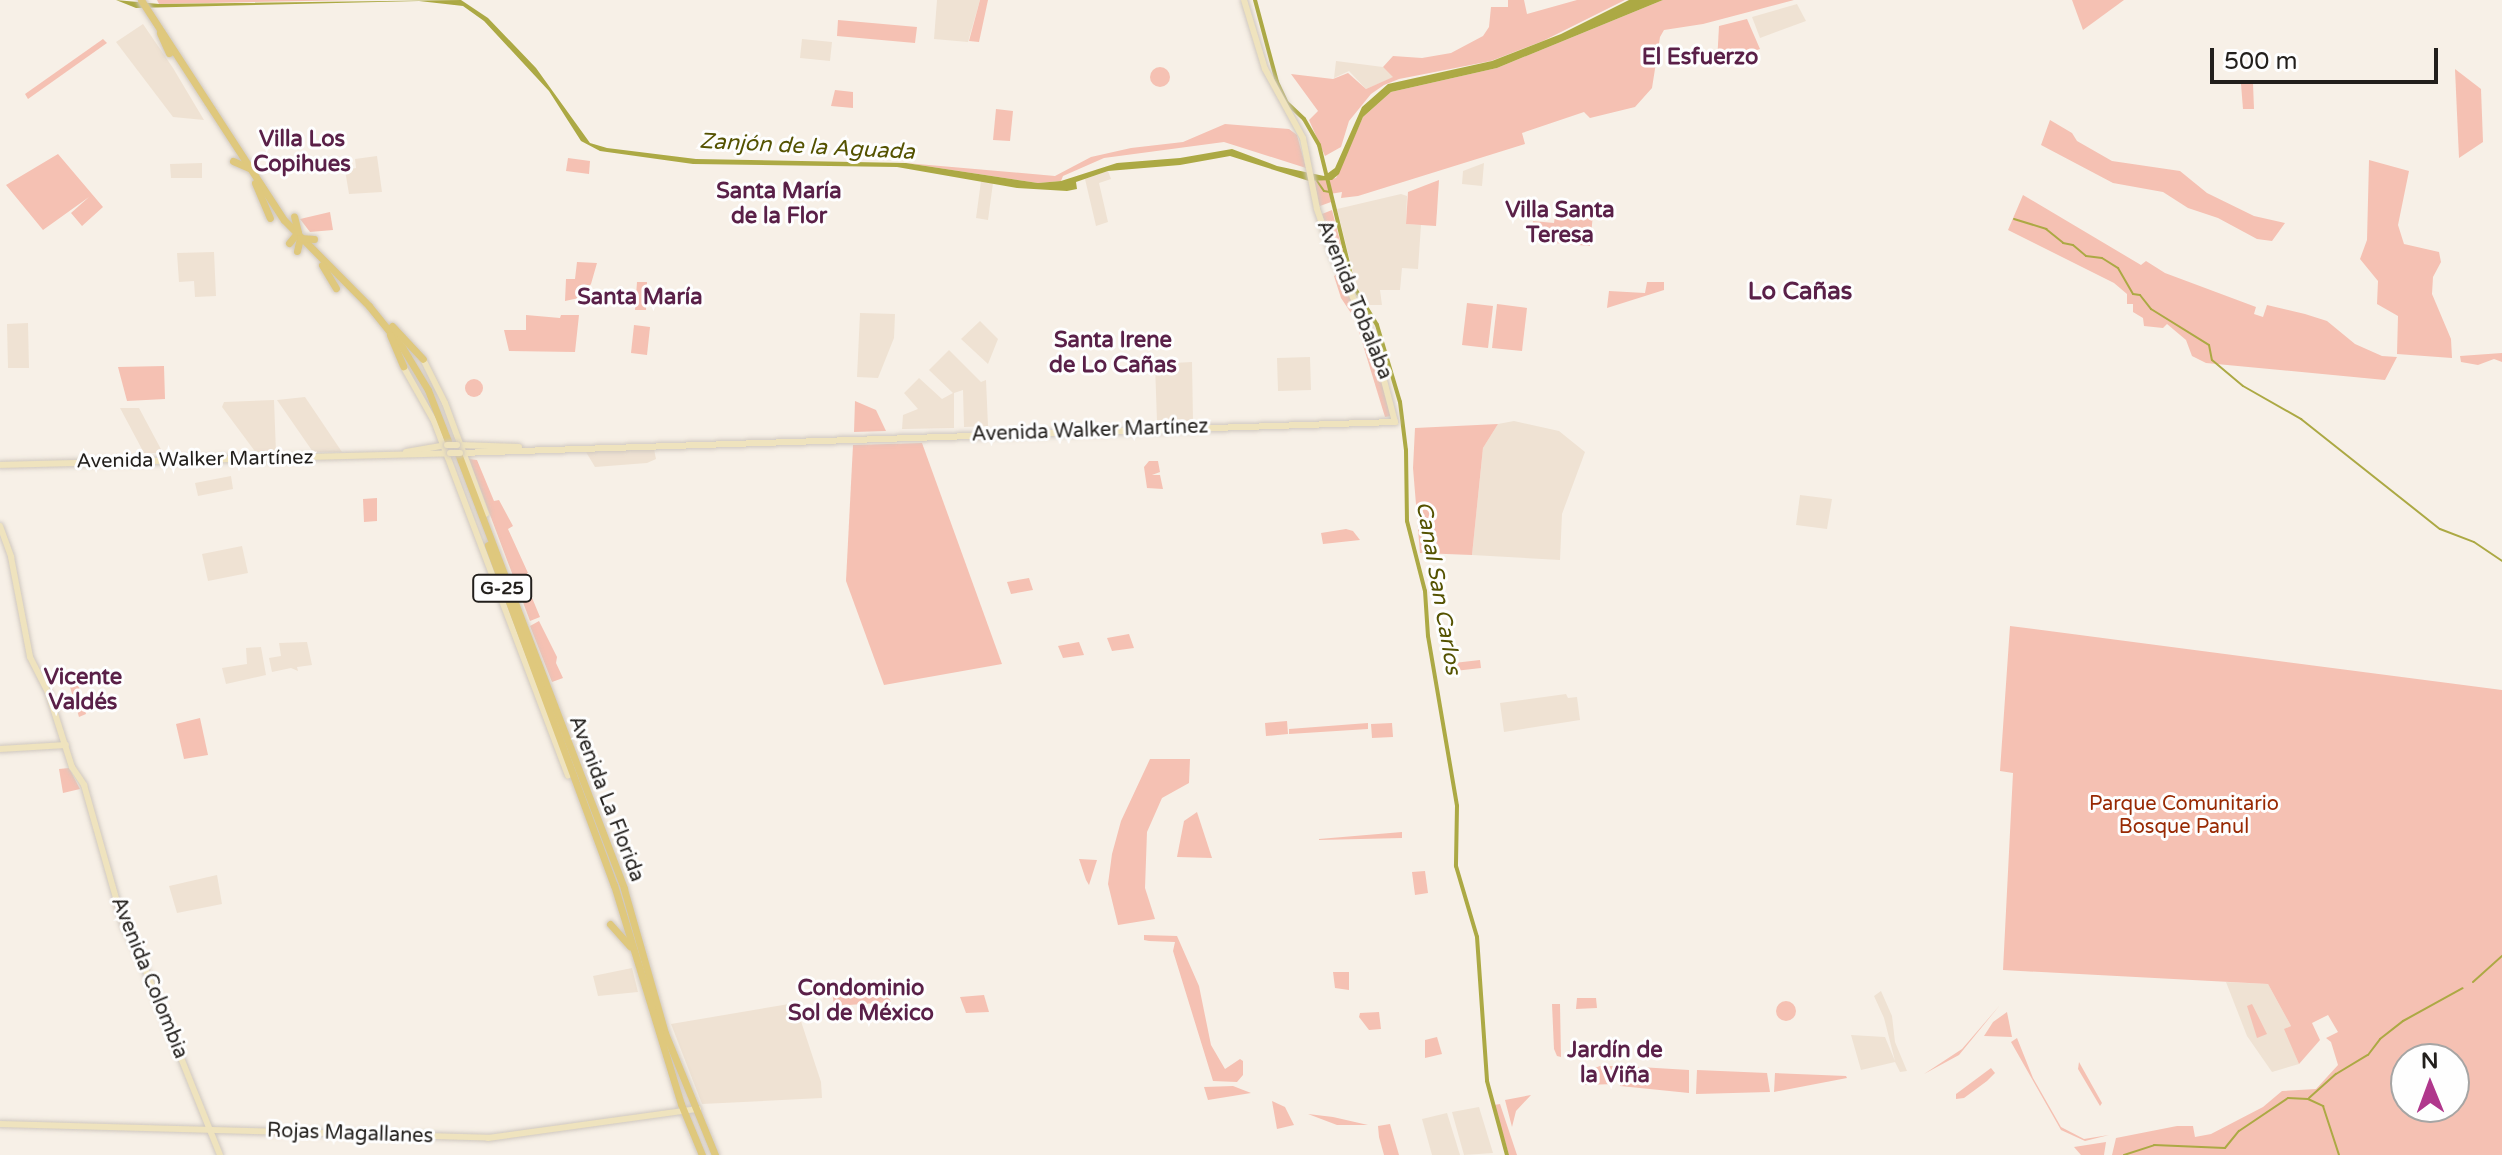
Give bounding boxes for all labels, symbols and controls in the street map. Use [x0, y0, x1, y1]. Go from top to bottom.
scale bar [2214, 32, 2442, 82]
district label: El Esfuerzo [1642, 45, 1758, 71]
text: 500 m [2224, 47, 2298, 76]
district label: Villa Los Copihues [253, 126, 351, 178]
water label: Zanjón de la Aguada [699, 128, 915, 166]
district label: Santa María de la Flor [716, 178, 842, 230]
district label: Villa Santa Teresa [1505, 197, 1615, 248]
street label: Avenida Tobalaba [1311, 217, 1397, 383]
district label: Lo Cañas [1748, 278, 1852, 306]
district label: Santa María [577, 285, 703, 311]
district label: Santa Irene de Lo Cañas [1049, 327, 1177, 378]
street label: Avenida Walker Martínez [971, 415, 1209, 447]
street label: Avenida Walker Martínez [76, 446, 314, 474]
water label: Canal San Carlos [1410, 499, 1466, 677]
road number: G-25 [472, 574, 532, 602]
district label: Vicente Valdés [44, 664, 122, 716]
street label: Avenida La Florida [563, 713, 649, 885]
park label: Parque Comunitario Bosque Panul [2089, 792, 2279, 839]
street label: Avenida Colombia [106, 894, 192, 1062]
district label: Condominio Sol de México [788, 975, 934, 1026]
district label: Jardín de la Viña [1567, 1037, 1663, 1088]
north arrow [2390, 1043, 2470, 1123]
text: N [2421, 1048, 2439, 1074]
street label: Rojas Magallanes [267, 1119, 433, 1149]

